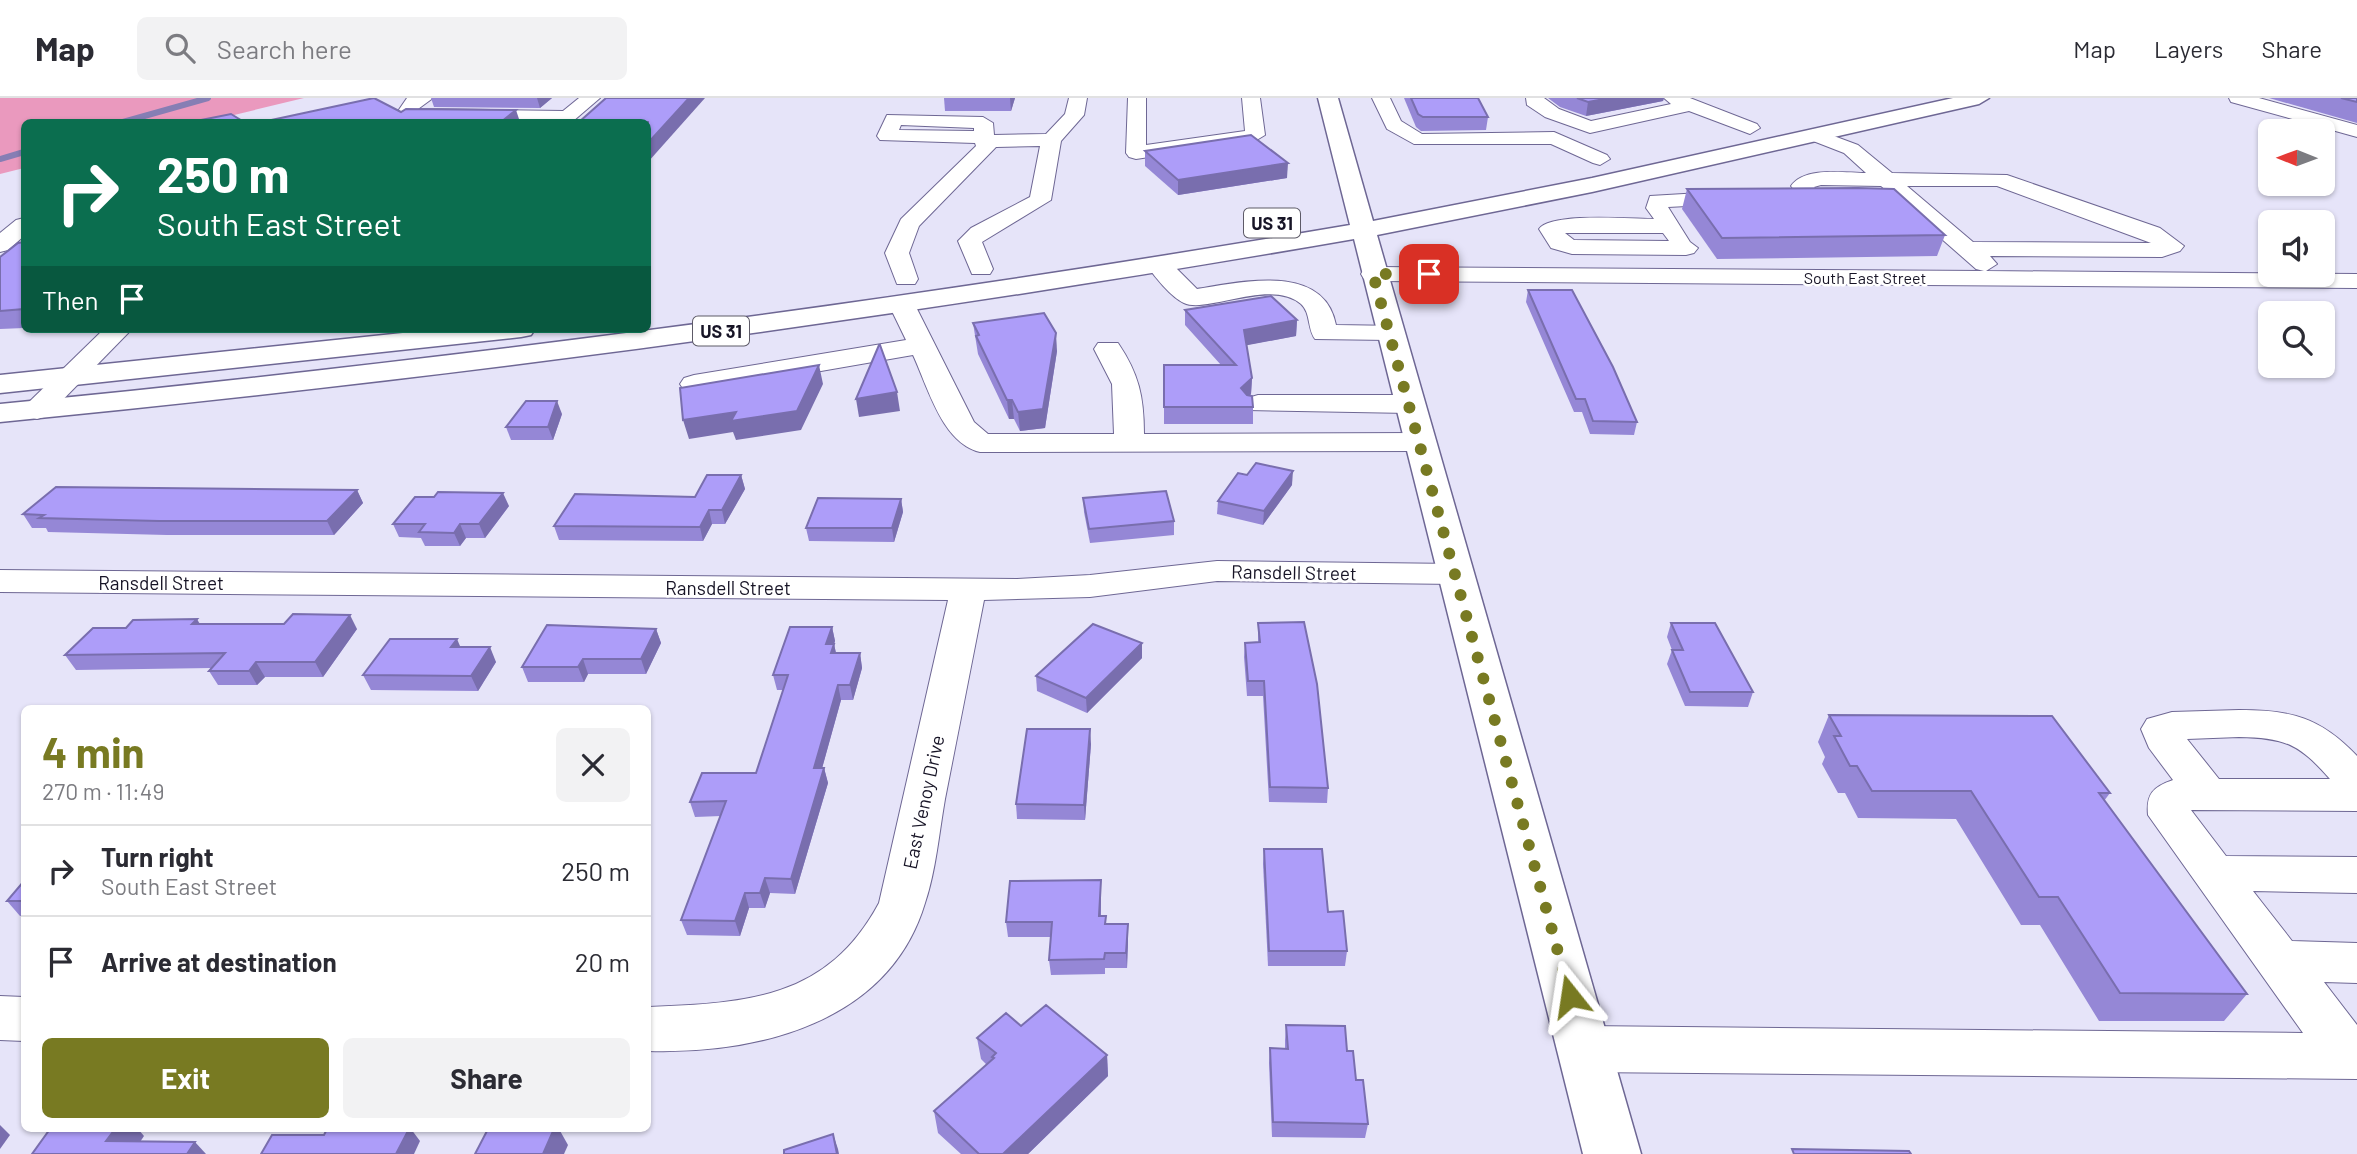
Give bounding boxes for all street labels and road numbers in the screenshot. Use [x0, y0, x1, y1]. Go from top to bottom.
road number: US 31 [1244, 208, 1300, 238]
street label: South East Street [1804, 268, 1926, 287]
road number: US 31 [693, 316, 749, 345]
street label: Ransdell Street [1231, 559, 1357, 585]
street label: Ransdell Street [98, 571, 224, 594]
street label: Ransdell Street [665, 576, 791, 599]
street label: East Venoy Drive [898, 733, 948, 871]

